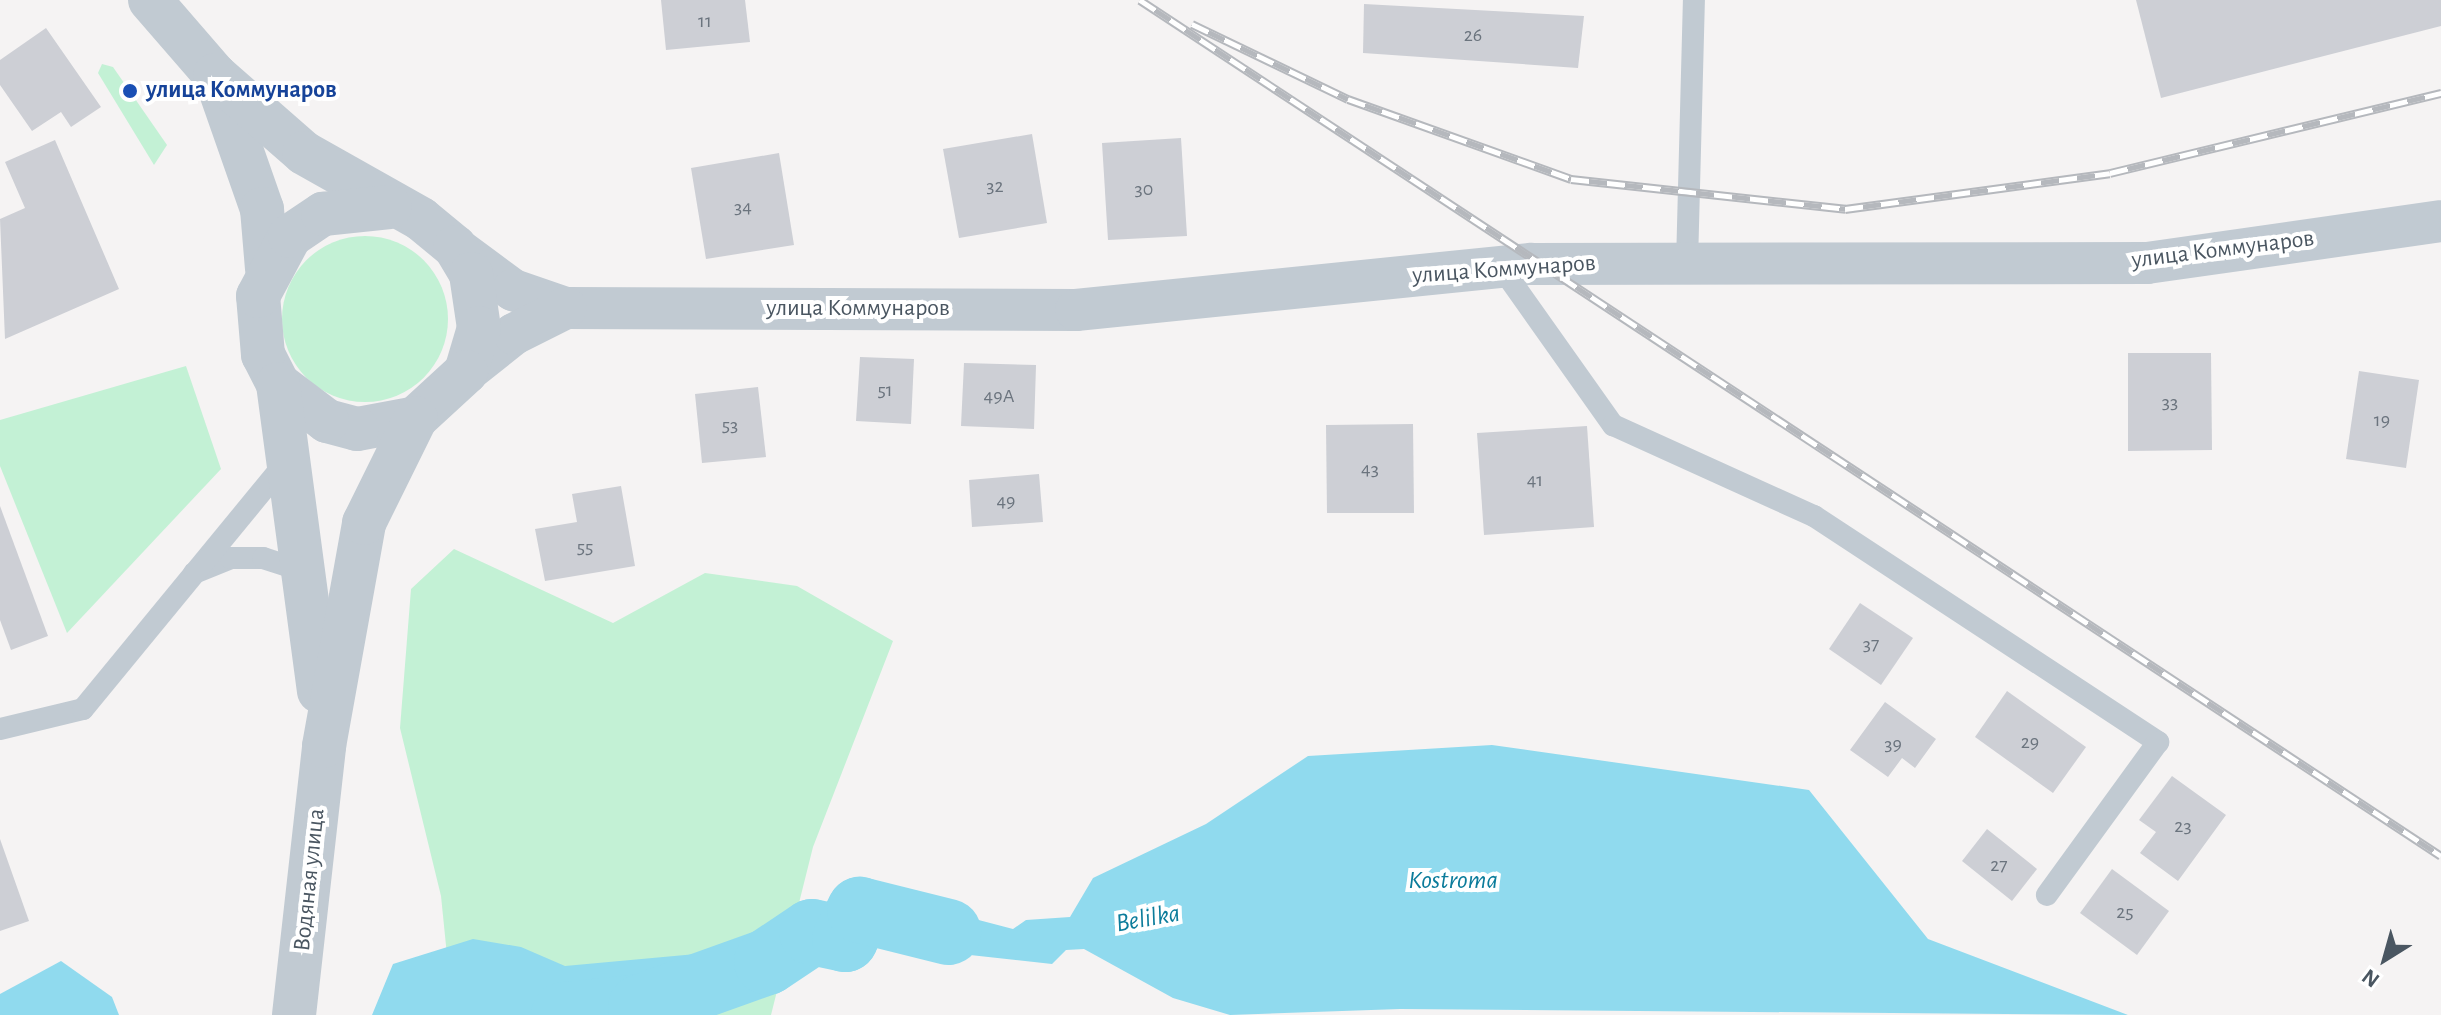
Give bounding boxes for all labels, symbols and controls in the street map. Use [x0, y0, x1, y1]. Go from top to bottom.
house number: 11 [698, 9, 712, 33]
house number: 26 [1464, 23, 1482, 47]
place label: улица Коммунаров [146, 77, 337, 105]
marker: улица Коммунаров [121, 82, 139, 100]
house number: 32 [986, 174, 1004, 198]
house number: 30 [1135, 177, 1153, 201]
house number: 34 [734, 195, 752, 219]
street label: улица Коммунаров [2130, 225, 2316, 275]
street label: улица Коммунаров [1411, 249, 1597, 291]
street label: улица Коммунаров [766, 295, 950, 323]
house number: 51 [877, 378, 893, 402]
house number: 49А [984, 384, 1014, 408]
house number: 33 [2162, 390, 2178, 414]
house number: 19 [2374, 408, 2390, 432]
house number: 53 [722, 413, 738, 437]
house number: 43 [1361, 457, 1379, 481]
house number: 41 [1527, 468, 1543, 492]
house number: 49 [996, 489, 1016, 513]
house number: 55 [577, 535, 593, 559]
house number: 37 [1863, 632, 1879, 656]
house number: 29 [2021, 730, 2039, 754]
house number: 39 [1884, 732, 1902, 756]
street label: Водяная улица [288, 807, 332, 953]
house number: 23 [2174, 814, 2192, 838]
house number: 27 [1990, 853, 2008, 877]
water label: Kostroma [1408, 865, 1498, 897]
water label: Belilka [1113, 898, 1183, 940]
house number: 25 [2116, 900, 2134, 924]
north arrow [2345, 919, 2425, 999]
text: N [2358, 965, 2383, 992]

